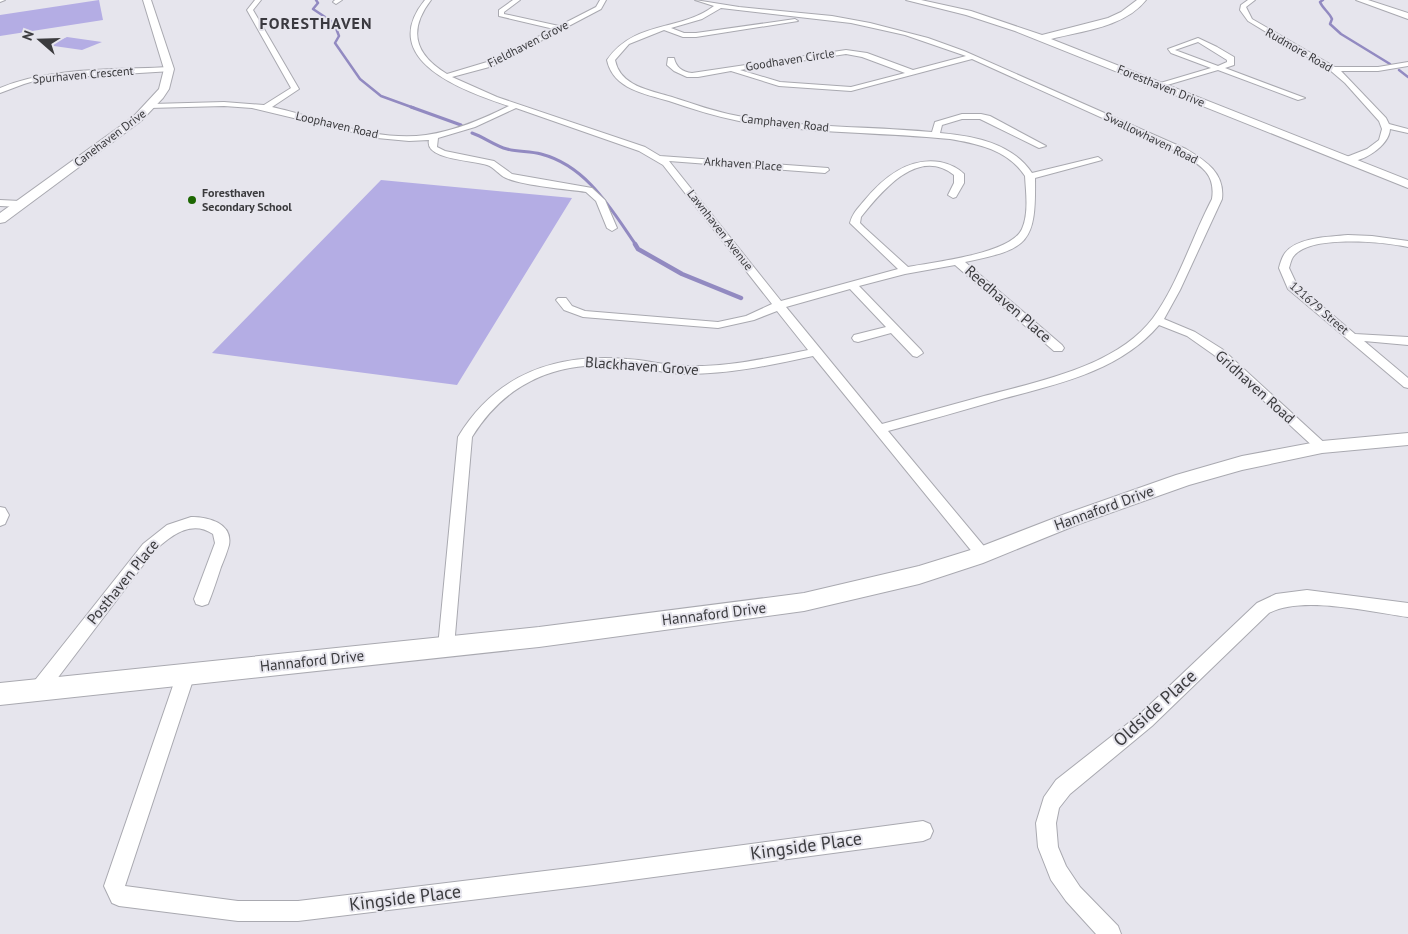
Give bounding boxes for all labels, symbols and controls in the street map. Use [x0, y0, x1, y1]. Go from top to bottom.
district label: FORESTHAVEN [260, 13, 372, 33]
north arrow [15, 15, 65, 65]
street label: Fieldhaven Grove [485, 17, 571, 70]
street label: Rudmore Road [1263, 24, 1335, 75]
text: N [18, 28, 38, 43]
street label: Goodhaven Circle [744, 45, 835, 74]
street label: Foresthaven Drive [1115, 61, 1207, 110]
street label: Spurhaven Crescent [32, 63, 134, 86]
street label: Canehaven Drive [71, 106, 149, 170]
street label: Loophaven Road [294, 108, 380, 141]
street label: Swallowhaven Road [1102, 108, 1201, 167]
street label: Camphaven Road [740, 110, 830, 135]
street label: Arkhaven Place [703, 153, 783, 174]
place label: Foresthaven Secondary School [202, 185, 292, 214]
street label: Lawnhaven Avenue [684, 186, 757, 273]
marker: Foresthaven Secondary School [186, 194, 198, 206]
street label: Reedhaven Place [961, 261, 1055, 346]
street label: 121679 Street [1287, 278, 1352, 337]
street label: Gridhaven Road [1212, 346, 1299, 427]
street label: Blackhaven Grove [585, 352, 700, 379]
street label: Hannaford Drive [1051, 481, 1156, 534]
street label: Posthaven Place [82, 535, 163, 628]
street label: Hannaford Drive [661, 598, 767, 629]
street label: Hannaford Drive [259, 646, 365, 675]
street label: Oldside Place [1108, 664, 1201, 751]
street label: Kingside Place [749, 826, 863, 865]
street label: Kingside Place [348, 879, 462, 916]

